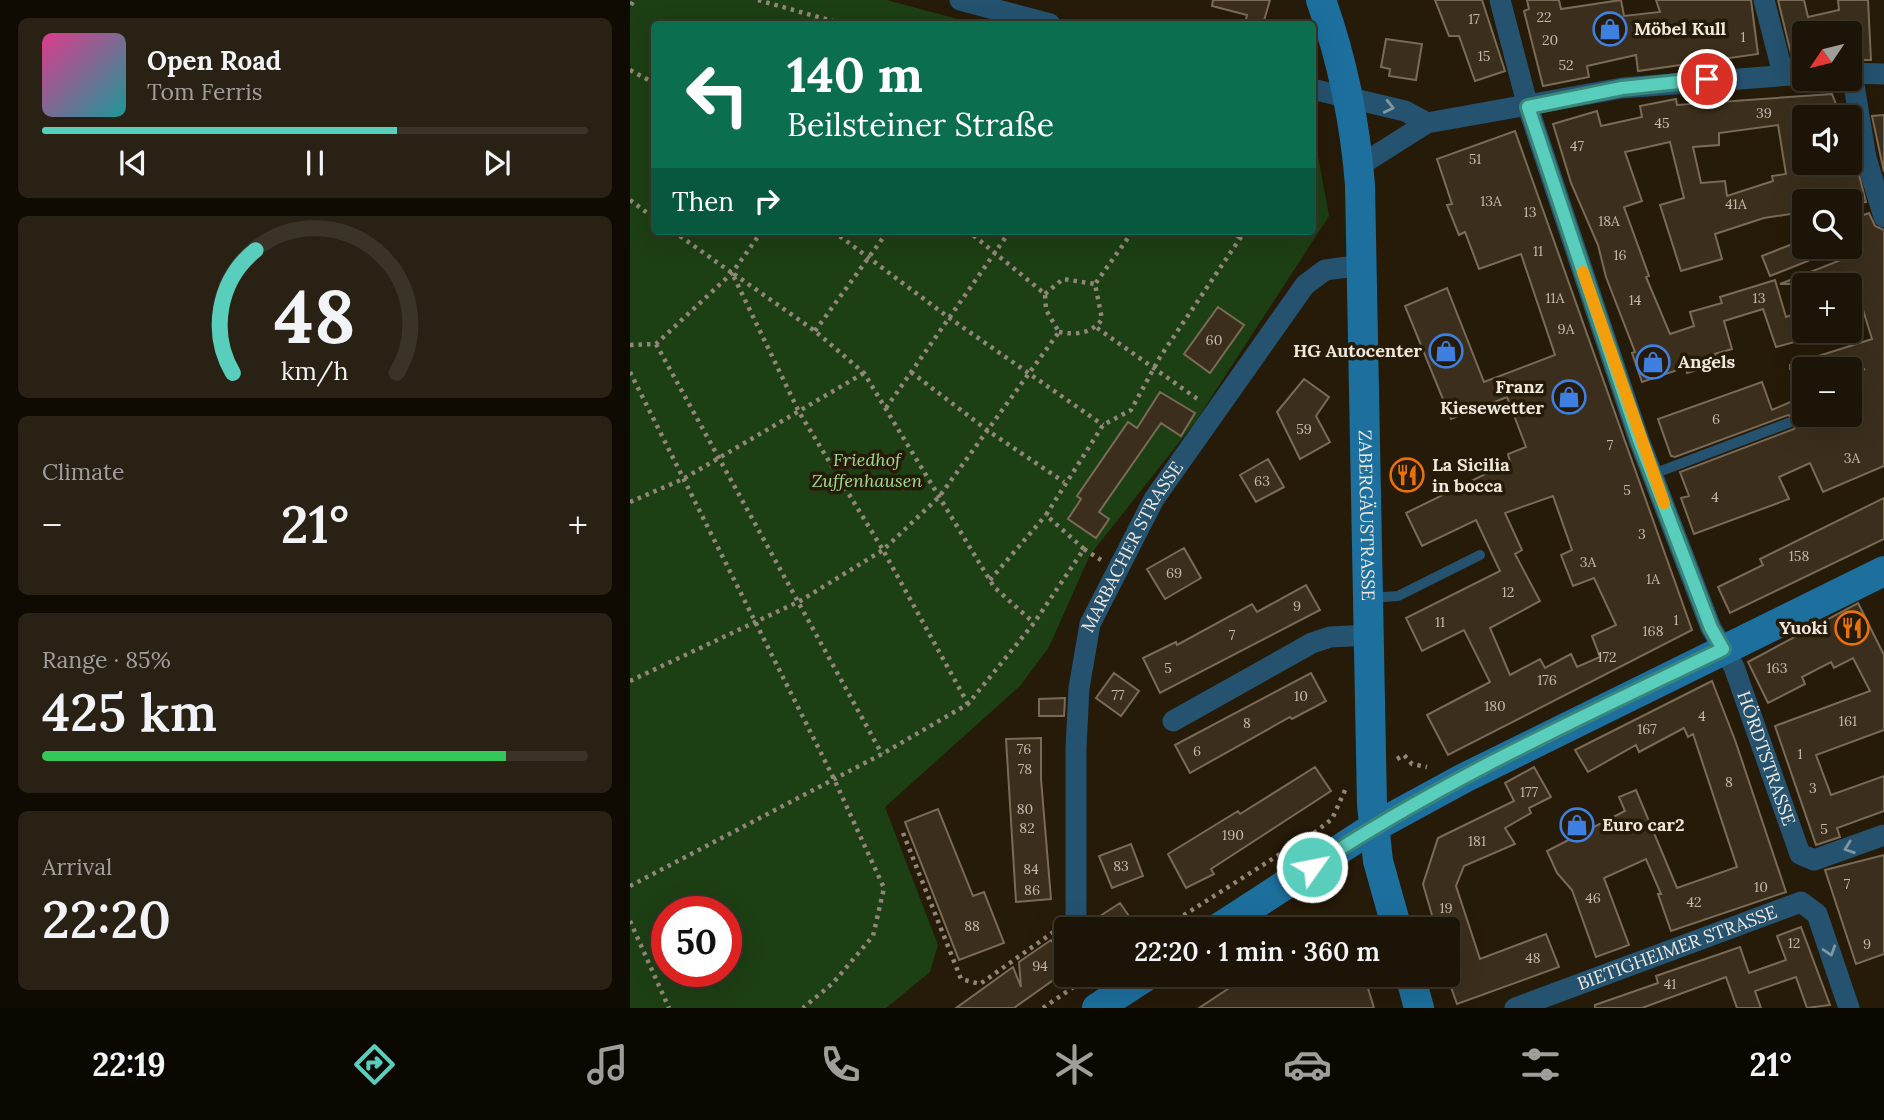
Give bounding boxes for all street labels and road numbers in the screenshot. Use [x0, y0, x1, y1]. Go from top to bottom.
street label: ZABERGÄUSTRASSE [1354, 430, 1380, 601]
street label: MARBACHER STRASSE [1076, 457, 1188, 636]
street label: HÖRDTSTRASSE [1732, 688, 1801, 828]
street label: BIETIGHEIMER STRASSE [1574, 900, 1780, 995]

